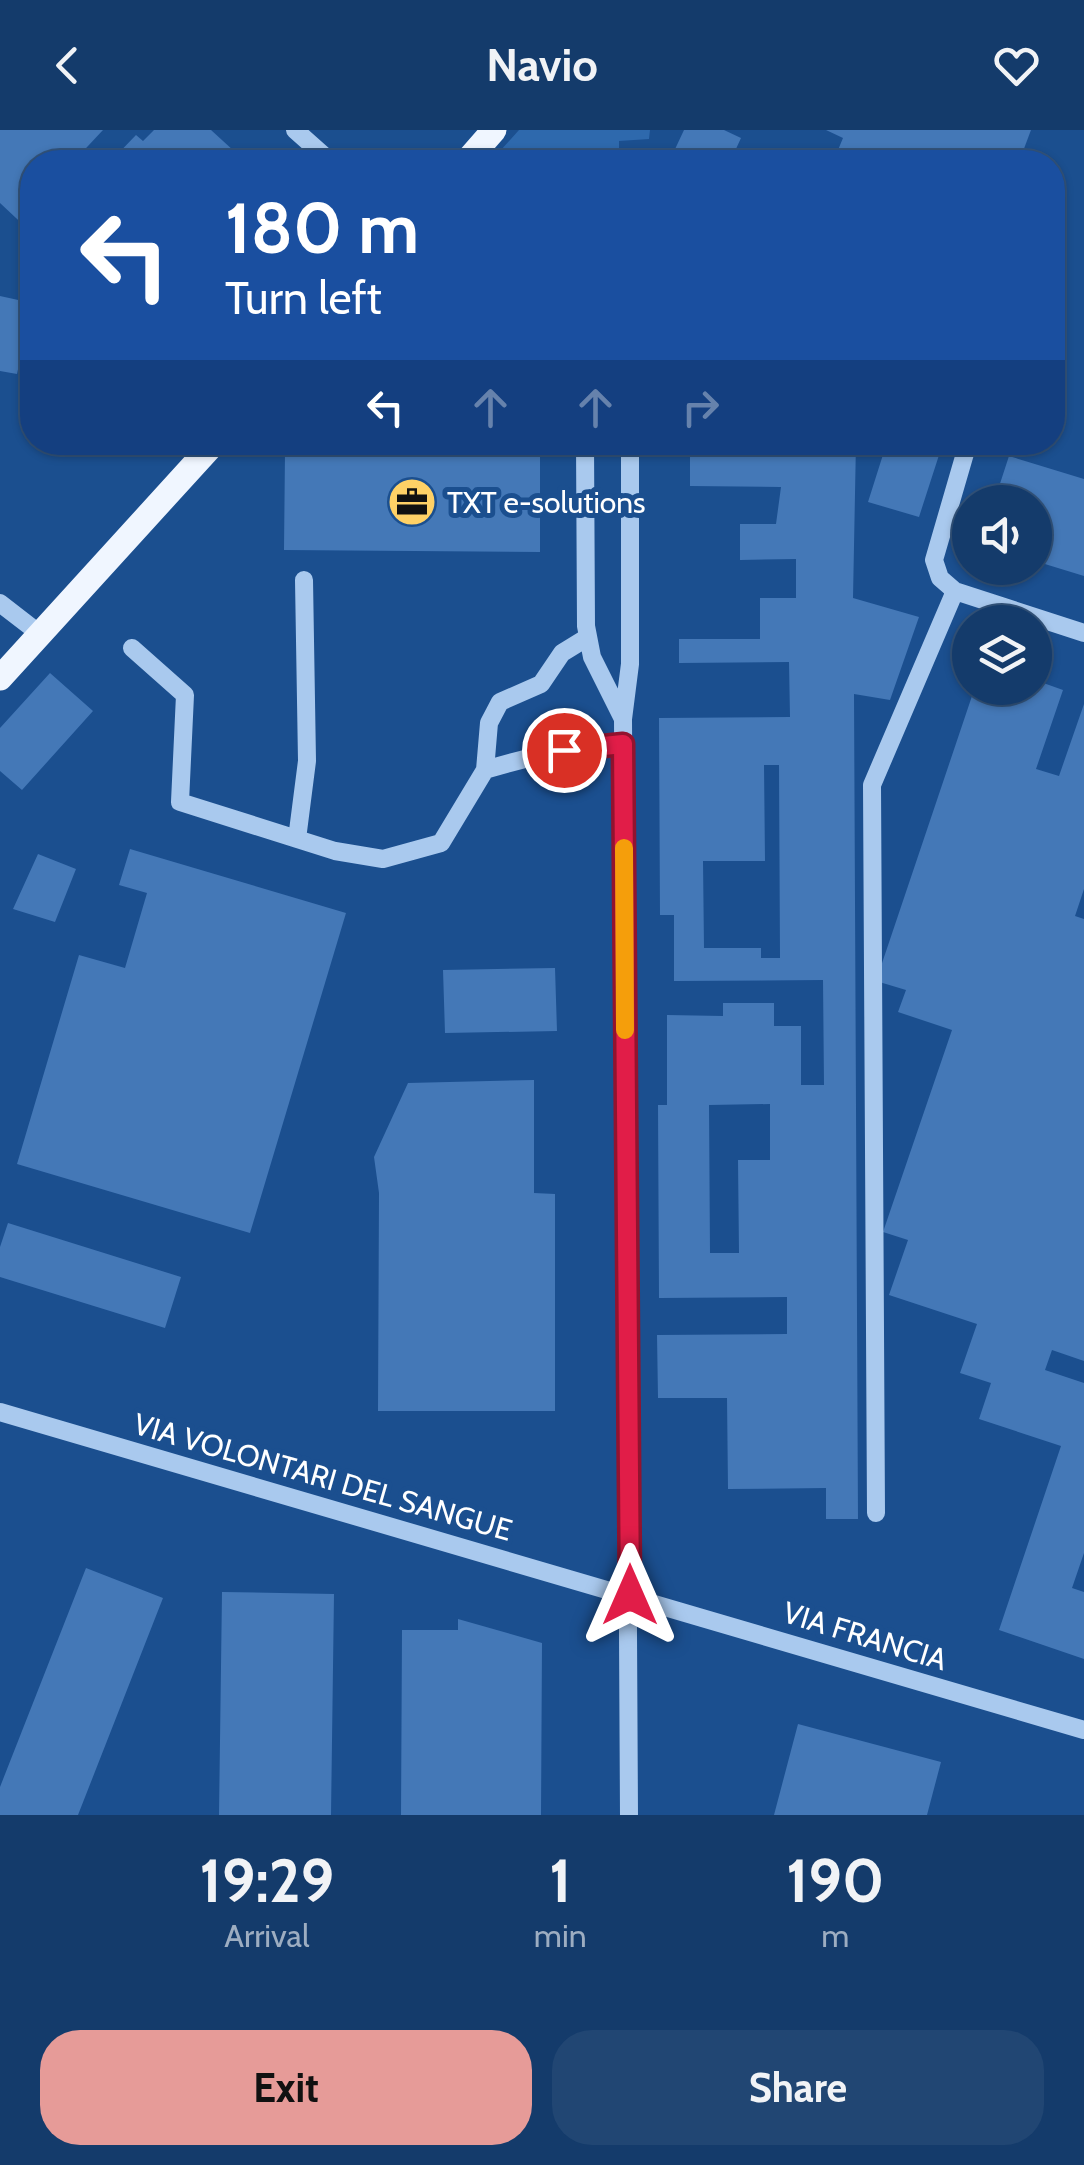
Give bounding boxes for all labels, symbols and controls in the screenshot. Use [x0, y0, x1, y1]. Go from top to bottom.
icon: back [40, 38, 95, 93]
text: Navio [486, 38, 598, 92]
icon: heart [989, 38, 1044, 93]
text: 180 m [225, 185, 419, 271]
icon: left [60, 190, 190, 320]
text: Turn left [225, 271, 382, 325]
icon: left [358, 380, 413, 435]
icon: ahead [463, 380, 518, 435]
icon: ahead [568, 380, 623, 435]
icon: right [673, 380, 728, 435]
office icon: TXT e-solutions [386, 476, 438, 528]
place label: TXT e-solutions [447, 484, 645, 521]
map controls [952, 485, 1052, 705]
button: sound [952, 485, 1052, 585]
button: layers [952, 605, 1052, 705]
pin [522, 708, 607, 793]
icon: arrive [537, 723, 592, 778]
street label: VIA VOLONTARI DEL SANGUE [130, 1405, 516, 1549]
position arrow [578, 1543, 682, 1647]
street label: VIA FRANCIA [779, 1594, 952, 1679]
text: 19:29 [200, 1844, 334, 1917]
text: 1 [549, 1844, 571, 1917]
text: 190 [786, 1844, 884, 1917]
text: Arrival [224, 1916, 310, 1955]
text: min [534, 1916, 587, 1955]
text: m [821, 1916, 849, 1955]
button: Exit [40, 2030, 532, 2145]
button: Share [552, 2030, 1044, 2145]

